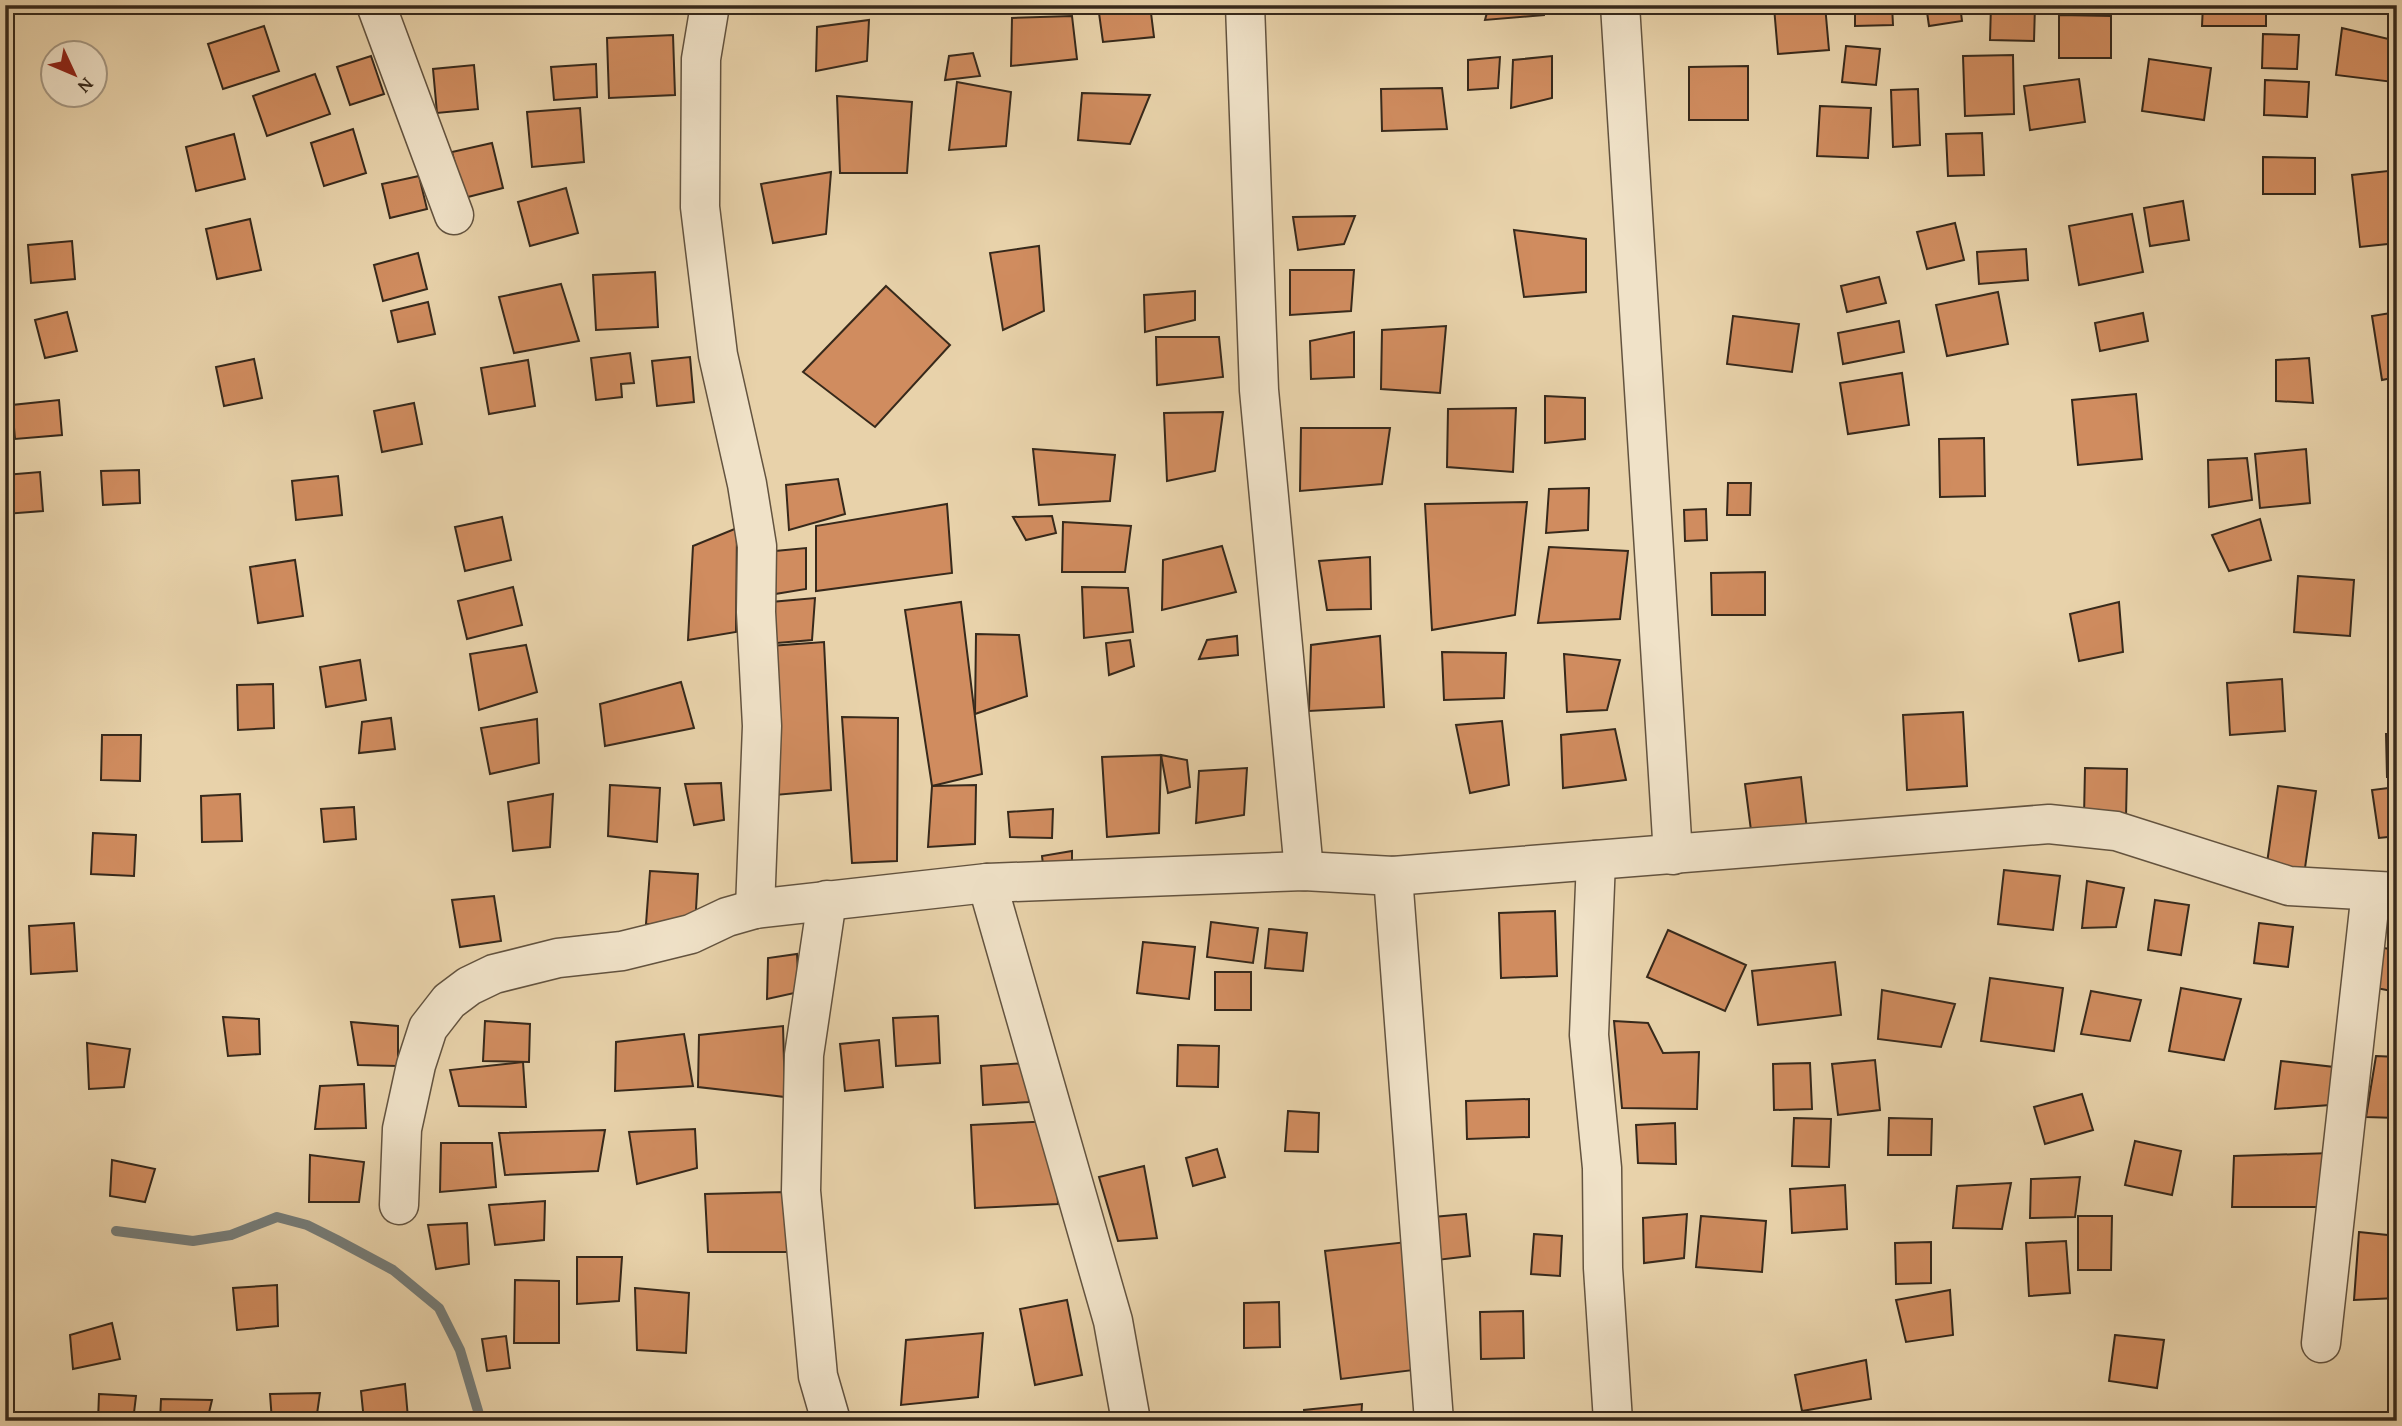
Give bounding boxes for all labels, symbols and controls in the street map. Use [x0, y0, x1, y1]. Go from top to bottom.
north arrow [38, 38, 108, 108]
text: N [72, 72, 101, 100]

